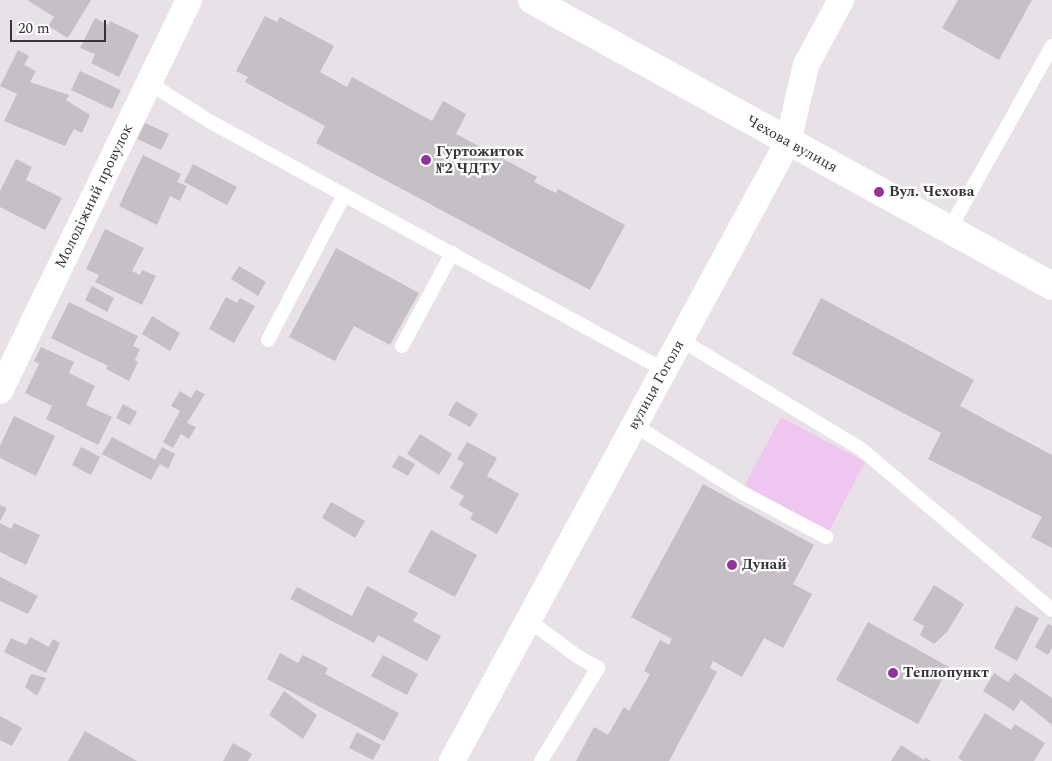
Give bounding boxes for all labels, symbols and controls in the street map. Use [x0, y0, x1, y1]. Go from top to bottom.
scale bar [12, 10, 109, 42]
text: 20 m [18, 17, 50, 40]
street label: Чехова вулиця [743, 112, 841, 176]
street label: Молодіжний провулок [51, 121, 137, 271]
place label: Гуртожиток №2 ЧДТУ [436, 142, 524, 177]
marker: Гуртожиток №2 ЧДТУ [420, 154, 432, 166]
place label: Вул. Чехова [889, 183, 974, 201]
marker: Вул. Чехова [873, 186, 885, 198]
street label: вулиця Гоголя [624, 337, 688, 433]
place label: Дунай [742, 556, 787, 574]
marker: Дунай [726, 559, 738, 571]
place label: Теплопункт [903, 664, 989, 682]
marker: Теплопункт [887, 667, 899, 679]

